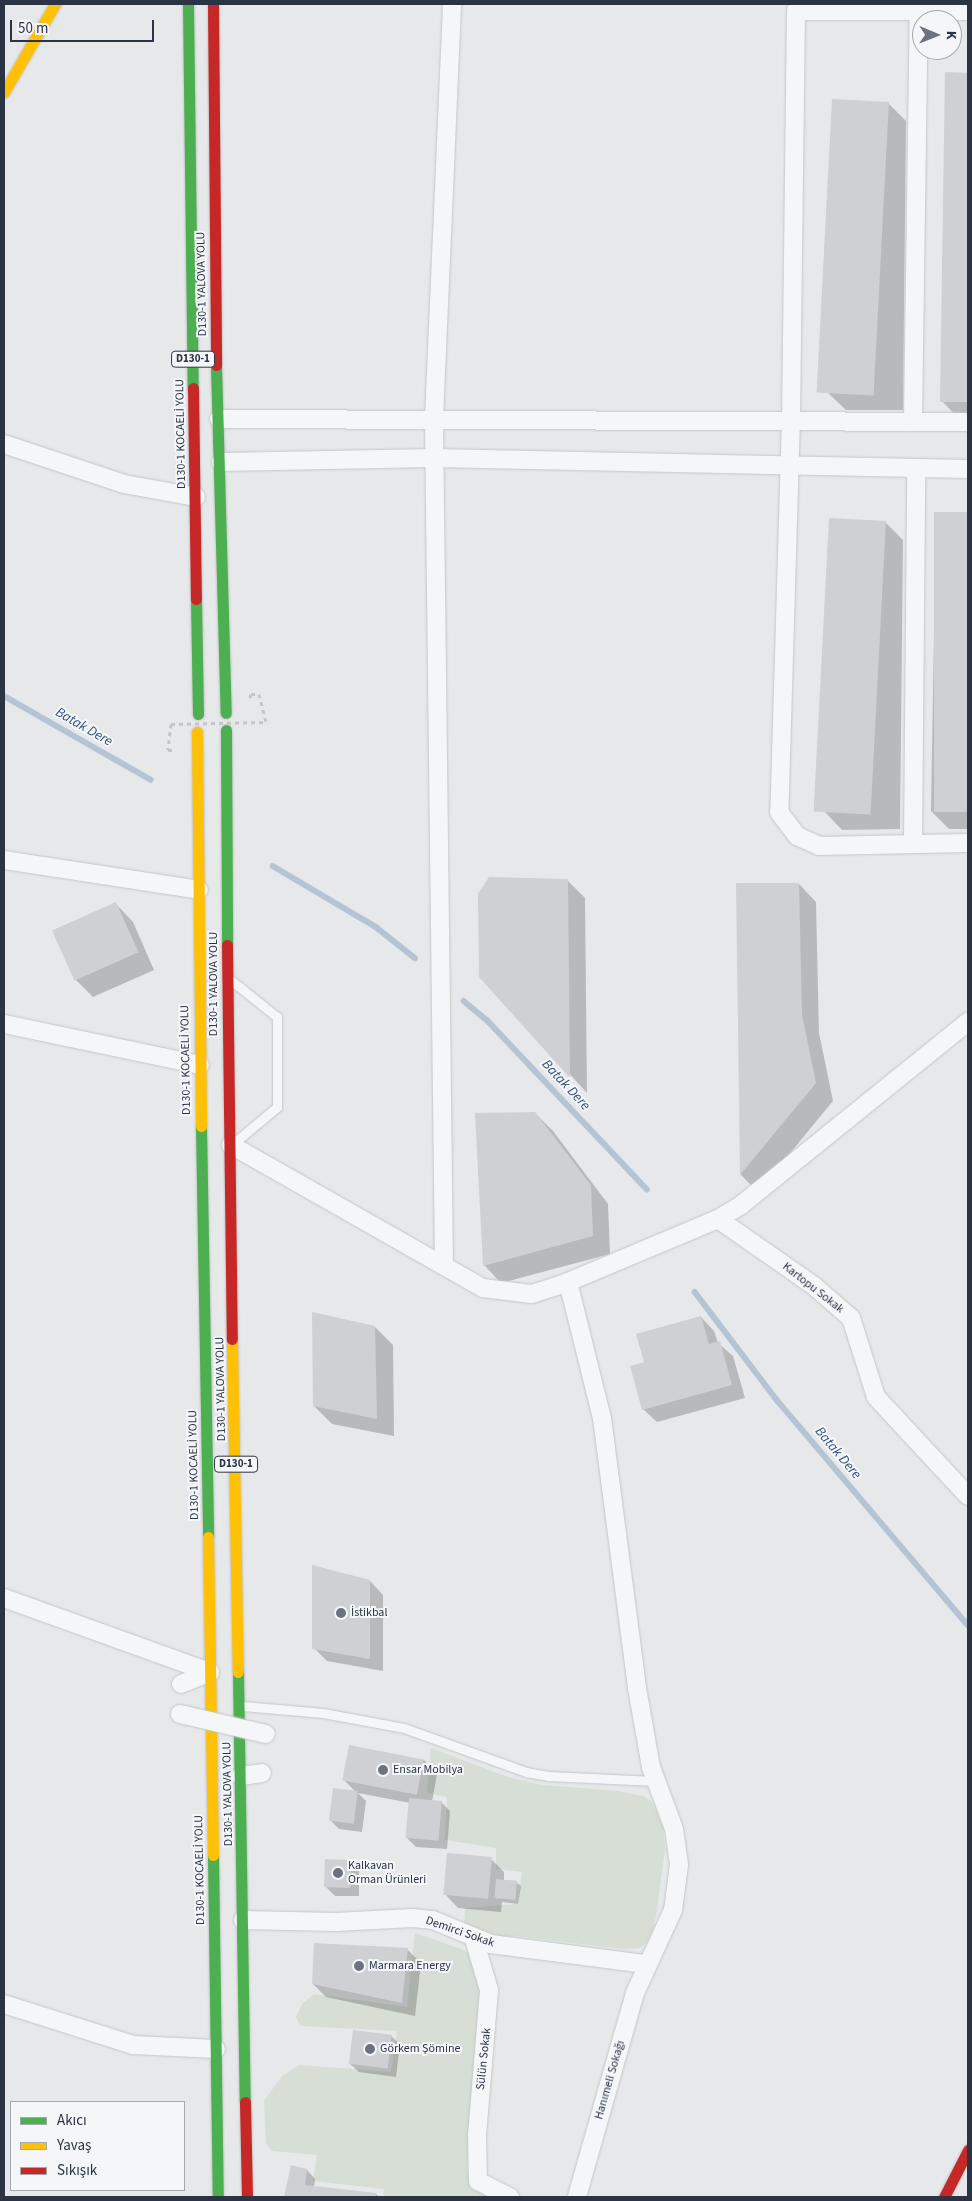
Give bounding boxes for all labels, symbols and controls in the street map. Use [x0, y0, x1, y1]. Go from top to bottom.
scale bar [12, 10, 156, 42]
north arrow [912, 10, 962, 60]
text: 50 m [18, 18, 48, 39]
text: K [941, 31, 961, 40]
street label: D130-1 YALOVA YOLU [194, 232, 210, 336]
road number: D130-1 [170, 350, 216, 368]
street label: D130-1 KOCAELİ YOLU [173, 379, 189, 489]
water label: Batak Dere [52, 704, 116, 750]
street label: D130-1 YALOVA YOLU [207, 932, 221, 1036]
street label: D130-1 KOCAELİ YOLU [178, 1005, 194, 1115]
water label: Batak Dere [538, 1056, 594, 1114]
street label: Kartopu Sokak [779, 1260, 847, 1316]
street label: D130-1 YALOVA YOLU [213, 1337, 229, 1441]
street label: D130-1 KOCAELİ YOLU [186, 1410, 202, 1520]
water label: Batak Dere [811, 1423, 865, 1483]
road number: D130-1 [214, 1456, 258, 1472]
place label: İstikbal [351, 1606, 387, 1620]
marker: İstikbal [335, 1607, 347, 1619]
street label: D130-1 YALOVA YOLU [220, 1742, 236, 1846]
place label: Ensar Mobilya [393, 1763, 463, 1777]
marker: Ensar Mobilya [377, 1764, 389, 1776]
street label: D130-1 KOCAELİ YOLU [192, 1815, 208, 1925]
place label: Kalkavan Orman Ürünleri [348, 1859, 426, 1887]
marker: Kalkavan Orman Ürünleri [332, 1867, 344, 1879]
street label: Demirci Sokak [424, 1914, 496, 1950]
place label: Marmara Energy [369, 1959, 451, 1973]
marker: Marmara Energy [353, 1960, 365, 1972]
street label: Sülün Sokak [474, 2027, 494, 2091]
street label: Hanımeli Sokağı [592, 2039, 628, 2121]
place label: Görkem Şömine [380, 2042, 460, 2056]
marker: Görkem Şömine [364, 2043, 376, 2055]
legend [10, 2101, 185, 2191]
text: Akıcı [57, 2110, 87, 2131]
text: Yavaş [57, 2135, 91, 2156]
text: Sıkışık [57, 2160, 97, 2181]

